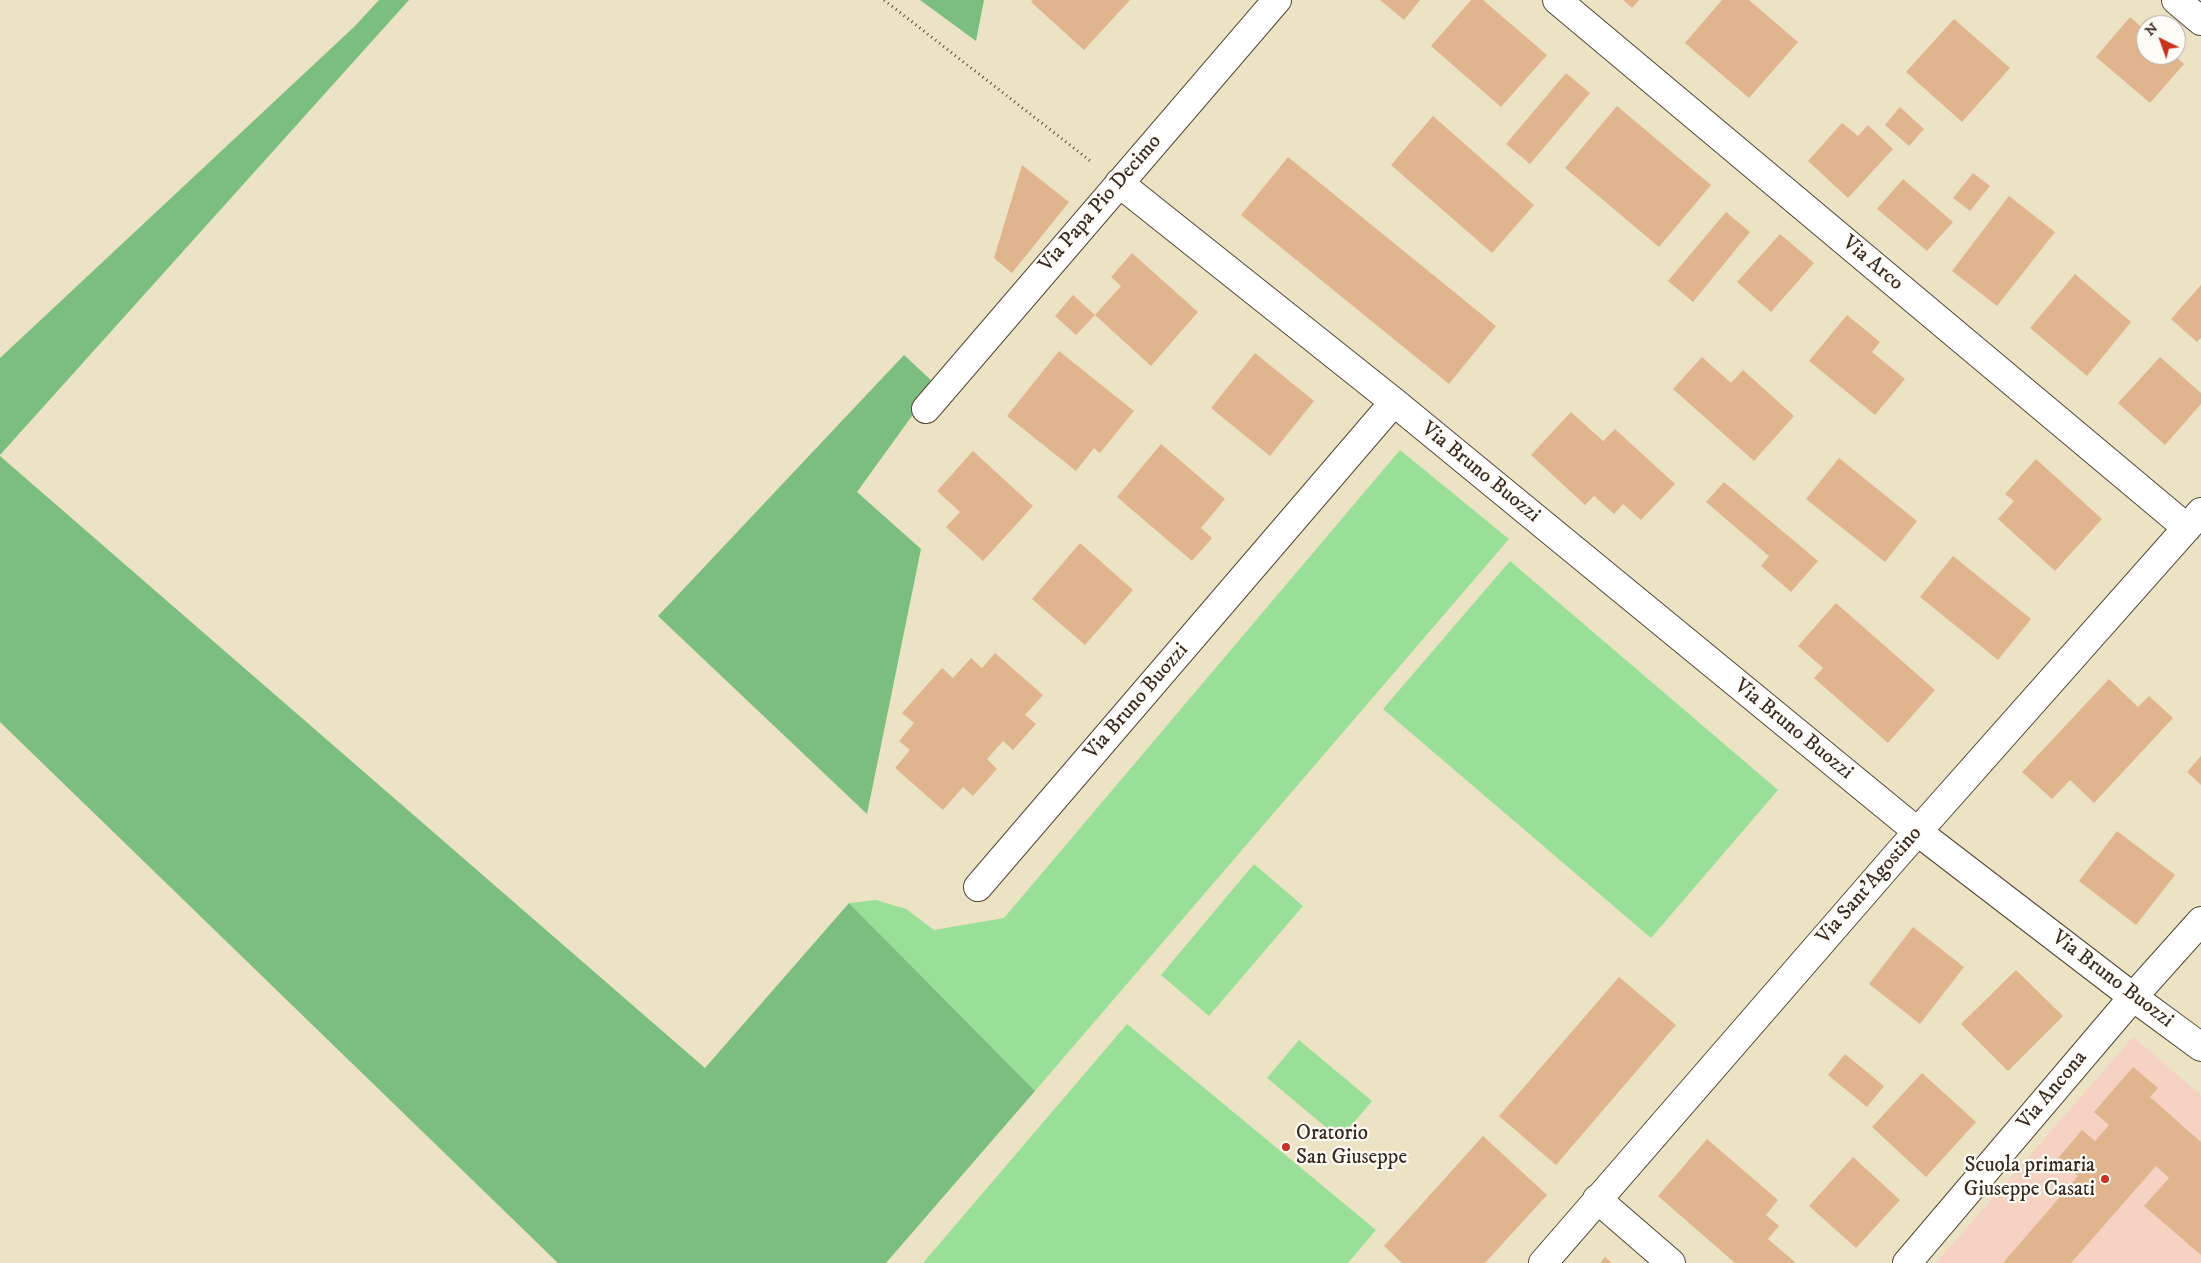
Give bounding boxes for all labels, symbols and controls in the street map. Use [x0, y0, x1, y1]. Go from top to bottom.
north arrow [2136, 15, 2186, 65]
text: N [2141, 19, 2162, 40]
street label: Via Papa Pio Decimo [1034, 130, 1168, 278]
street label: Via Arco [1836, 231, 1908, 297]
street label: Via Bruno Buozzi [1415, 417, 1545, 529]
street label: Via Bruno Buozzi [1080, 639, 1194, 765]
street label: Via Bruno Buozzi [1728, 674, 1858, 786]
street label: Via Sant'Agostino [1812, 822, 1928, 950]
street label: Via Bruno Buozzi [2046, 926, 2178, 1034]
street label: Via Ancona [2013, 1046, 2093, 1136]
place label: Oratorio San Giuseppe [1296, 1122, 1407, 1172]
marker: Oratorio San Giuseppe [1280, 1141, 1292, 1153]
place label: Scuola primaria Giuseppe Casati [1964, 1154, 2095, 1204]
marker: Scuola primaria Giuseppe Casati [2099, 1173, 2111, 1185]

